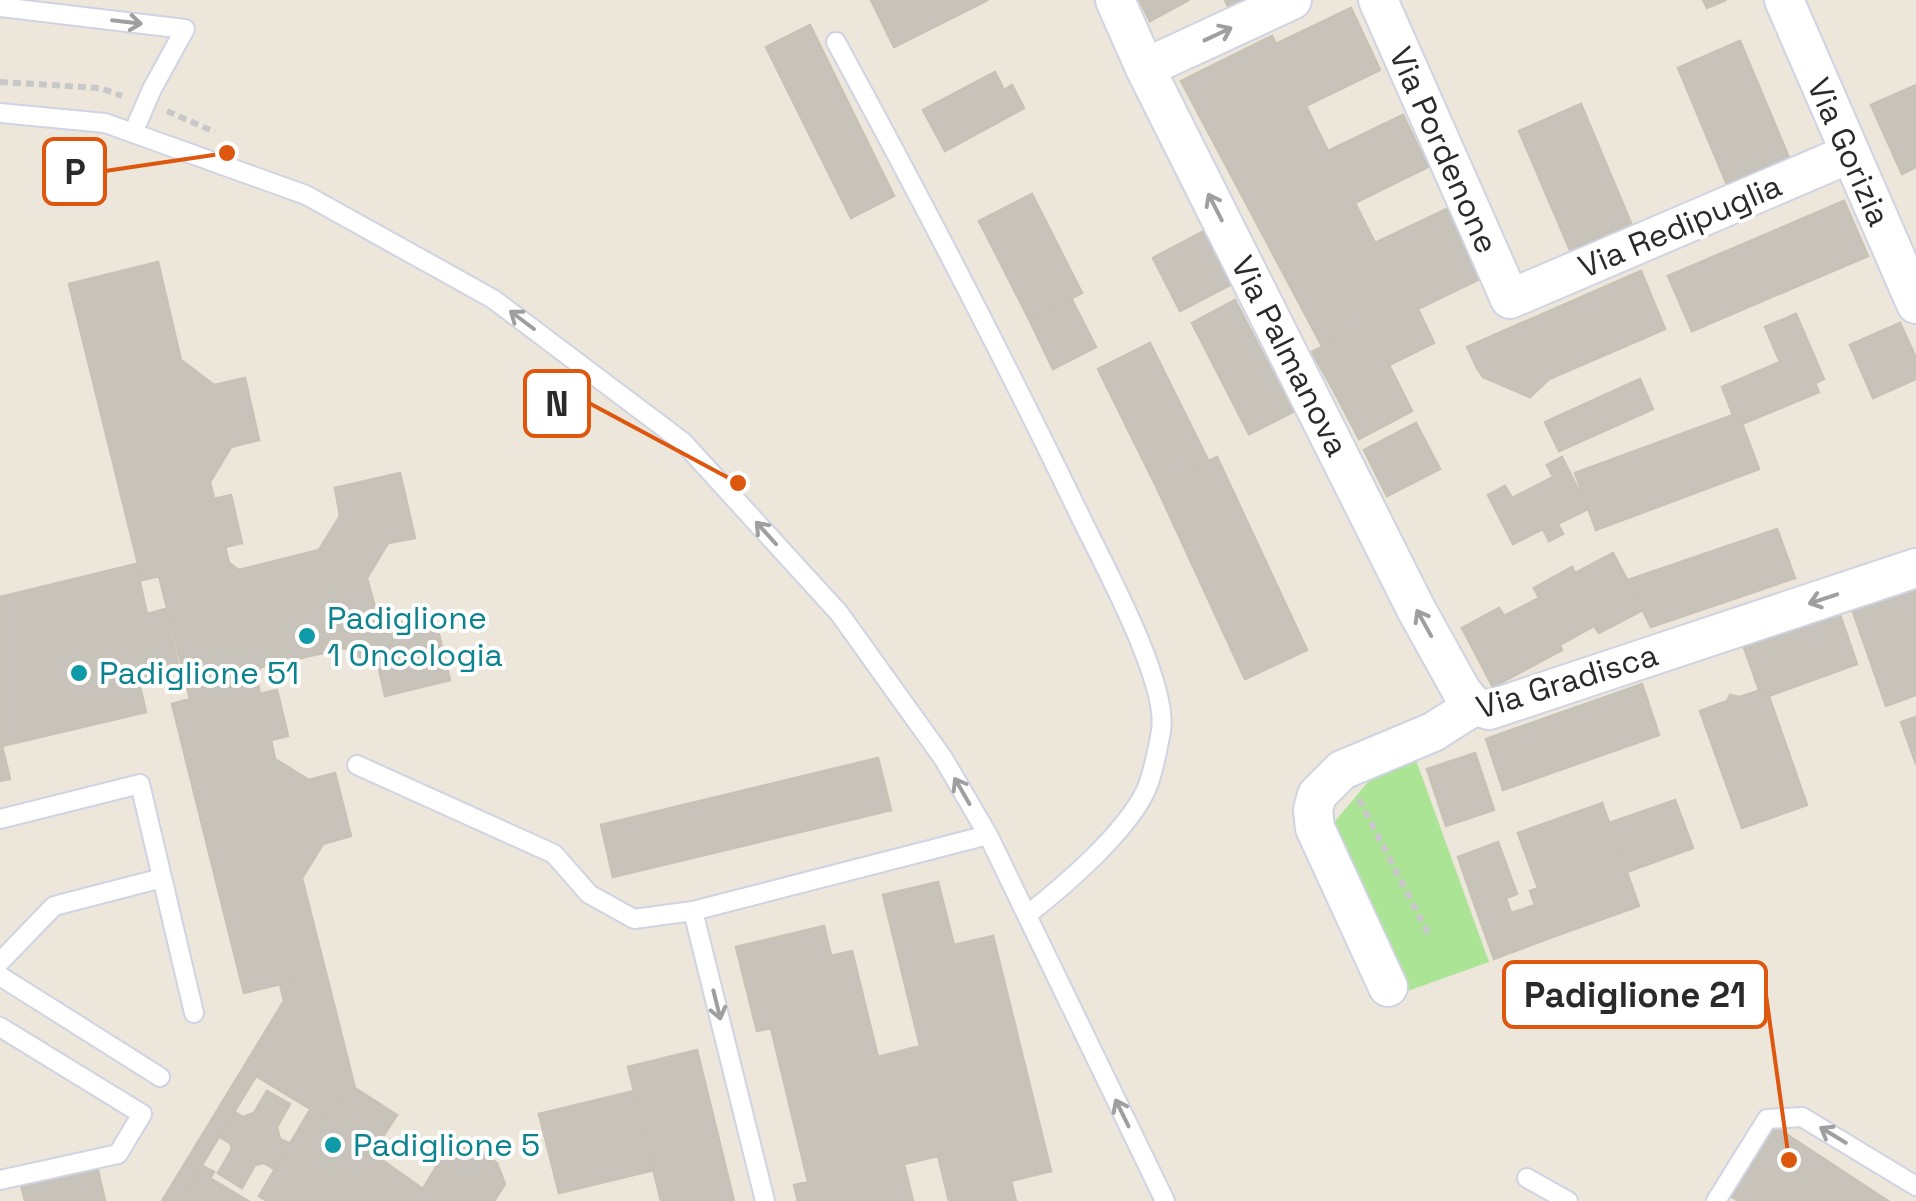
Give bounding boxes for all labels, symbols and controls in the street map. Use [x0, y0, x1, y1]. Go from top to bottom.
one-way arrow [111, 13, 143, 31]
one-way arrow [1202, 23, 1232, 42]
street label: Via Pordenone [1381, 41, 1507, 259]
street label: Via Gorizia [1799, 72, 1899, 232]
callout: P [44, 139, 105, 204]
text: P [64, 150, 86, 194]
street label: Via Redipuglia [1572, 165, 1788, 287]
one-way arrow [1205, 193, 1224, 223]
street label: Via Palmanova [1222, 249, 1358, 463]
one-way arrow [509, 310, 536, 331]
callout: N [525, 371, 589, 436]
text: N [545, 382, 569, 426]
one-way arrow [755, 521, 778, 546]
one-way arrow [1808, 591, 1840, 609]
place label: Padiglione 1 Oncologia [327, 598, 503, 675]
one-way arrow [1414, 609, 1434, 638]
marker: Padiglione 1 Oncologia [296, 625, 318, 647]
street label: Via Gradisca [1471, 634, 1663, 728]
place label: Padiglione 51 [99, 653, 299, 693]
marker: Padiglione 51 [68, 662, 90, 684]
one-way arrow [952, 777, 972, 806]
callout: Padiglione 21 [1504, 962, 1766, 1027]
text: Padiglione 21 [1524, 973, 1746, 1017]
one-way arrow [708, 989, 727, 1020]
one-way arrow [1112, 1099, 1131, 1129]
place label: Padiglione 5 [353, 1125, 540, 1165]
one-way arrow [1819, 1125, 1848, 1145]
marker: Padiglione 5 [322, 1134, 344, 1156]

